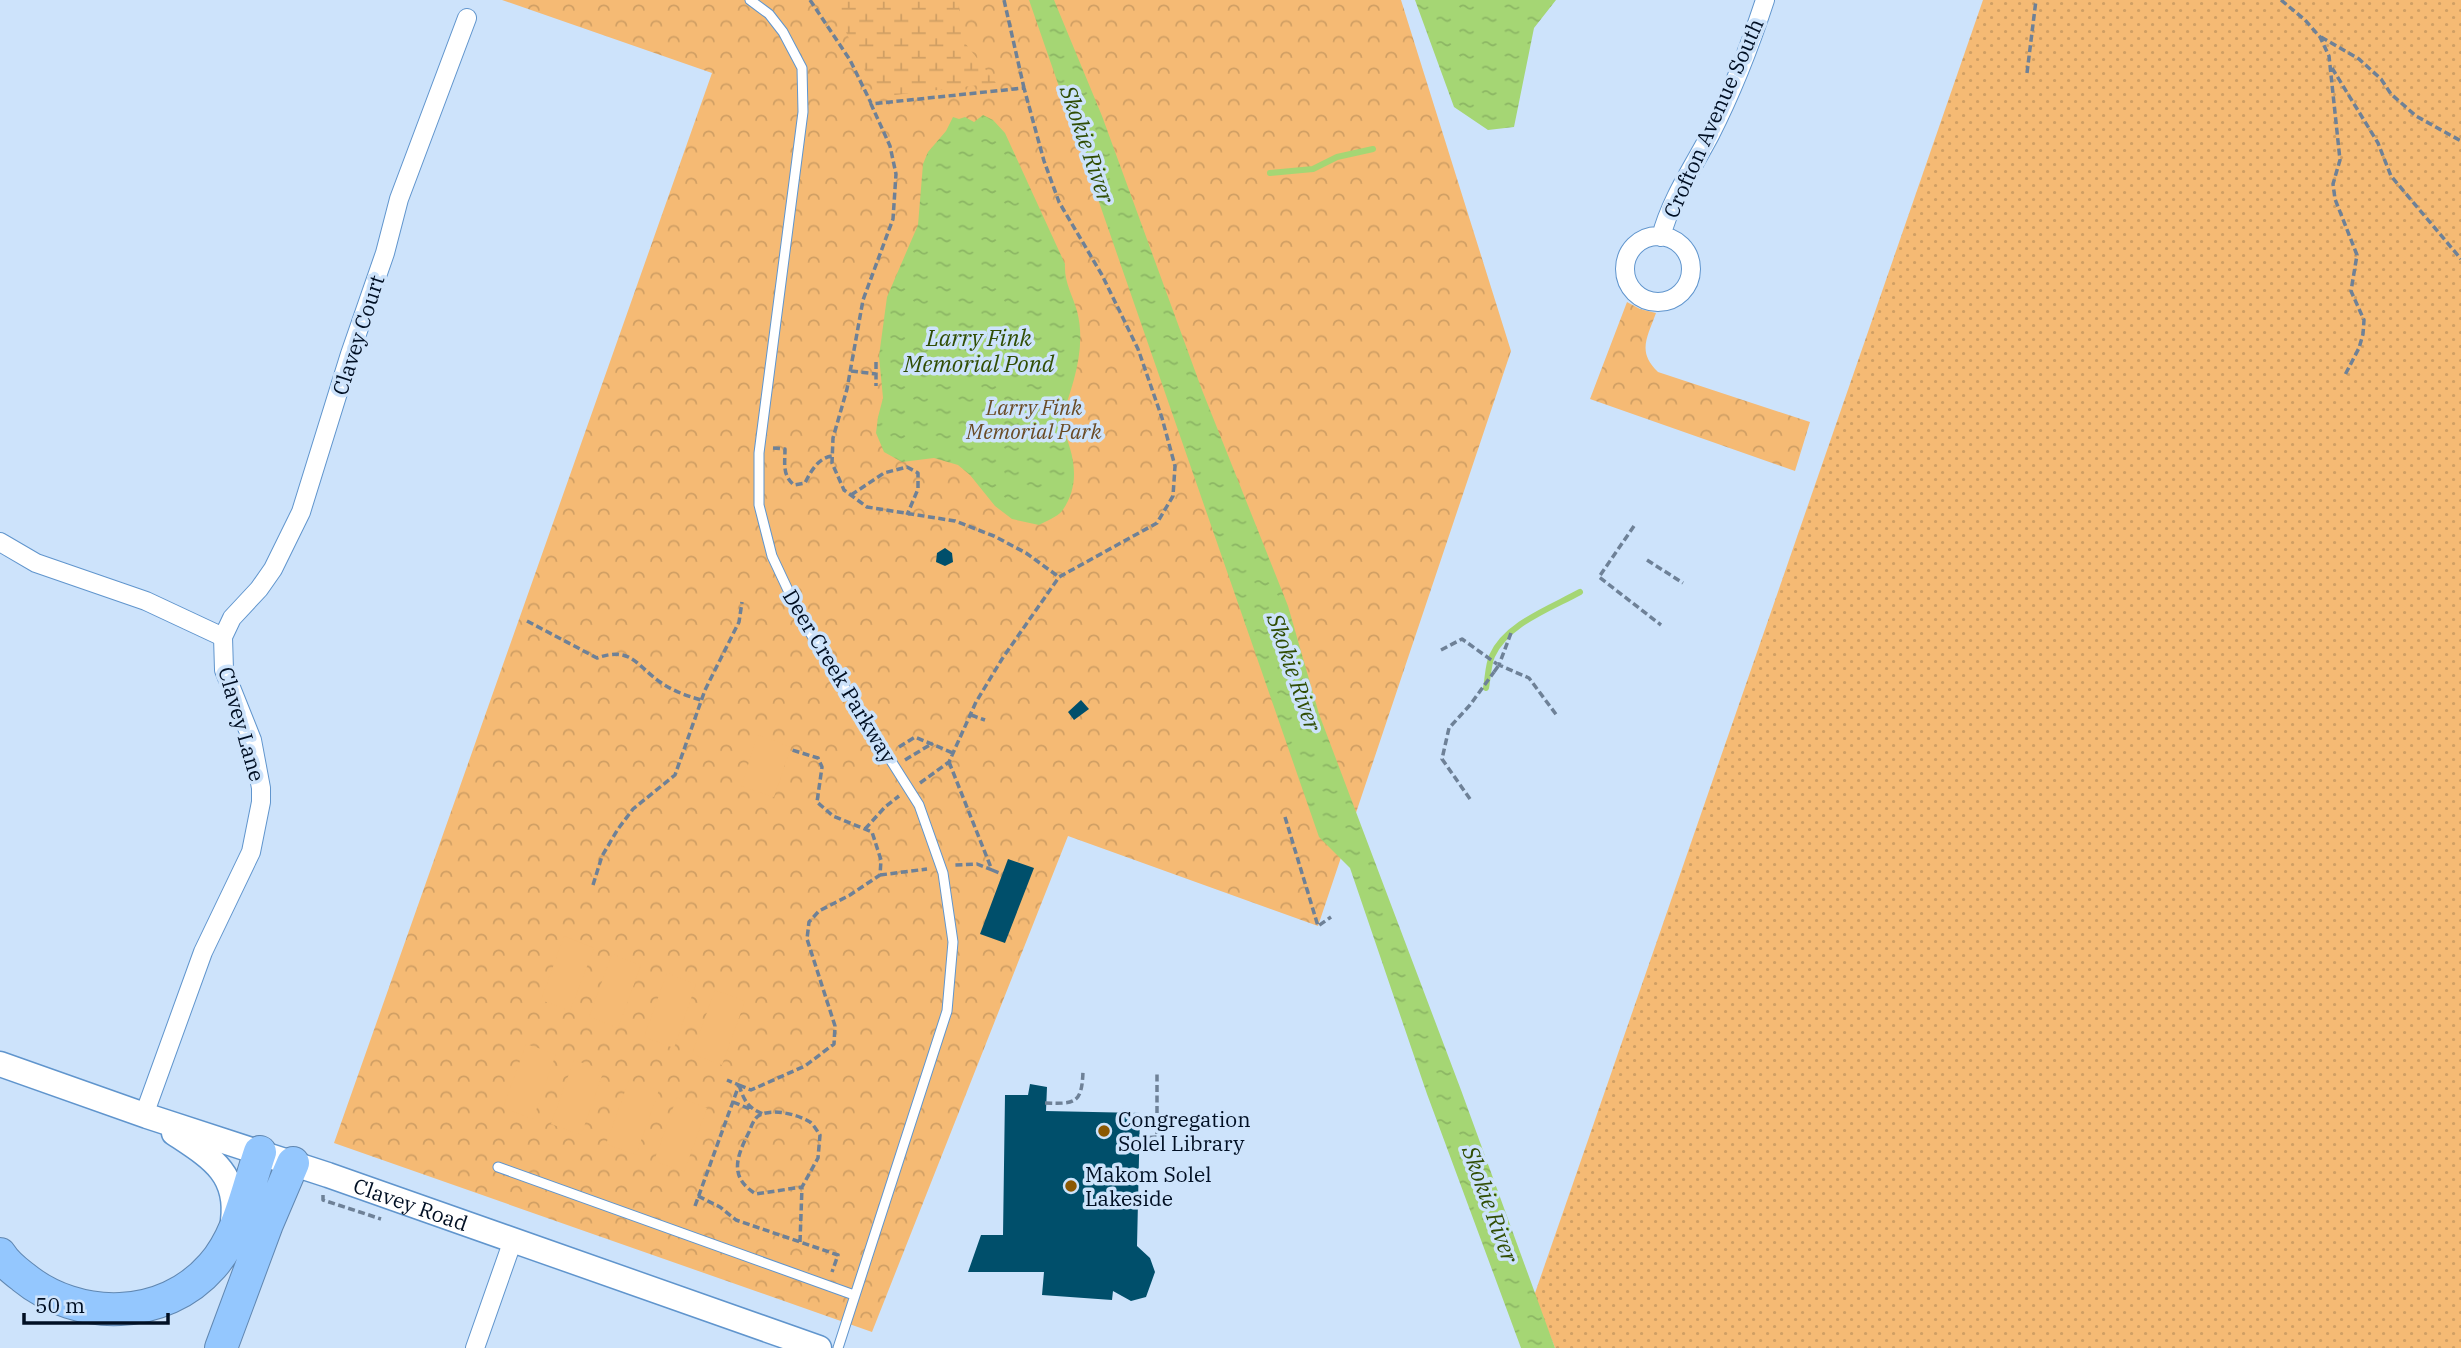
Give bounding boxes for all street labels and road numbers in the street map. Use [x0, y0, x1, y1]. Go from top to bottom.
street label: Crofton Avenue South [1656, 14, 1770, 222]
street label: Clavey Court [325, 271, 391, 399]
street label: Deer Creek Parkway [777, 584, 903, 769]
street label: Clavey Lane [212, 663, 272, 785]
street label: Clavey Road [350, 1171, 472, 1237]

